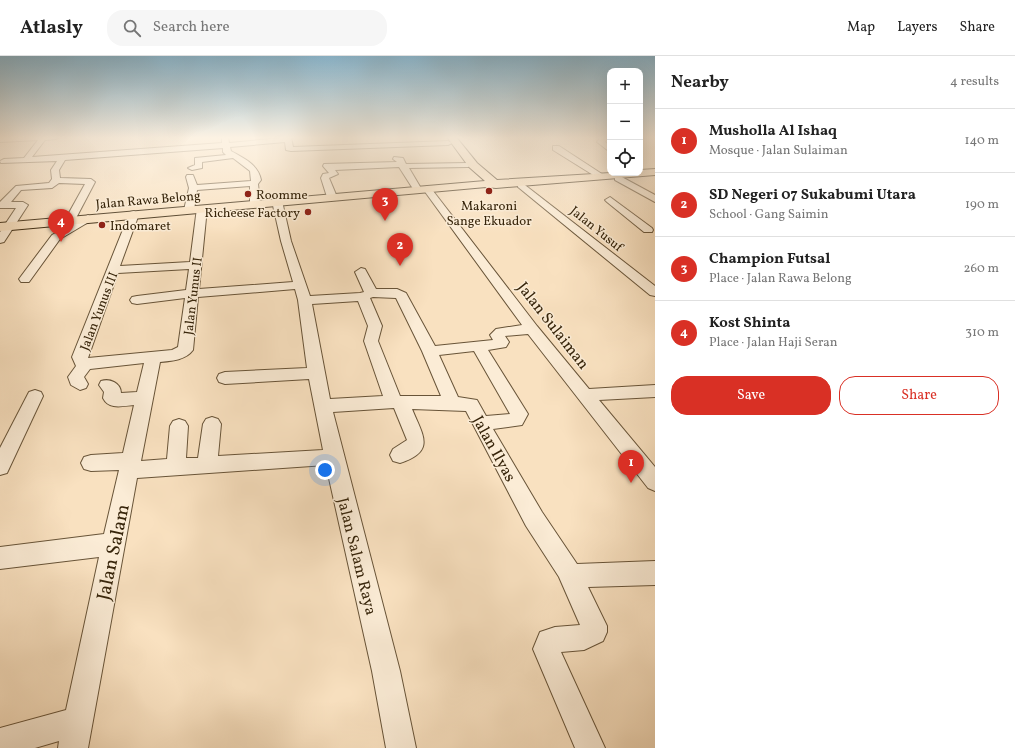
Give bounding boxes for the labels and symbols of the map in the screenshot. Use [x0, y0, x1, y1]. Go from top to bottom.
marker: Makaroni Sange Ekuador [484, 186, 494, 196]
street label: Jalan Rawa Belong [95, 187, 202, 215]
place label: Roomme [256, 187, 308, 205]
pin: 3 [372, 188, 398, 221]
marker: Roomme [243, 189, 253, 199]
place label: Makaroni Sange Ekuador [446, 198, 532, 231]
street label: Jalan Yusuf [565, 203, 627, 257]
place label: Richeese Factory [205, 205, 300, 223]
marker: Richeese Factory [303, 207, 313, 217]
pin: 4 [48, 209, 74, 242]
place label: Indomaret [110, 218, 171, 236]
marker: Indomaret [97, 220, 107, 230]
pin: 2 [387, 233, 413, 266]
street label: Jalan Yunus II [180, 256, 208, 336]
street label: Jalan Yunus III [77, 270, 123, 354]
street label: Jalan Sulaiman [511, 278, 594, 375]
street label: Jalan Ilyas [466, 412, 521, 486]
pin: 1 [618, 450, 644, 483]
your location [315, 460, 335, 480]
street label: Jalan Salam Raya [331, 495, 381, 618]
street label: Jalan Salam [91, 502, 137, 603]

